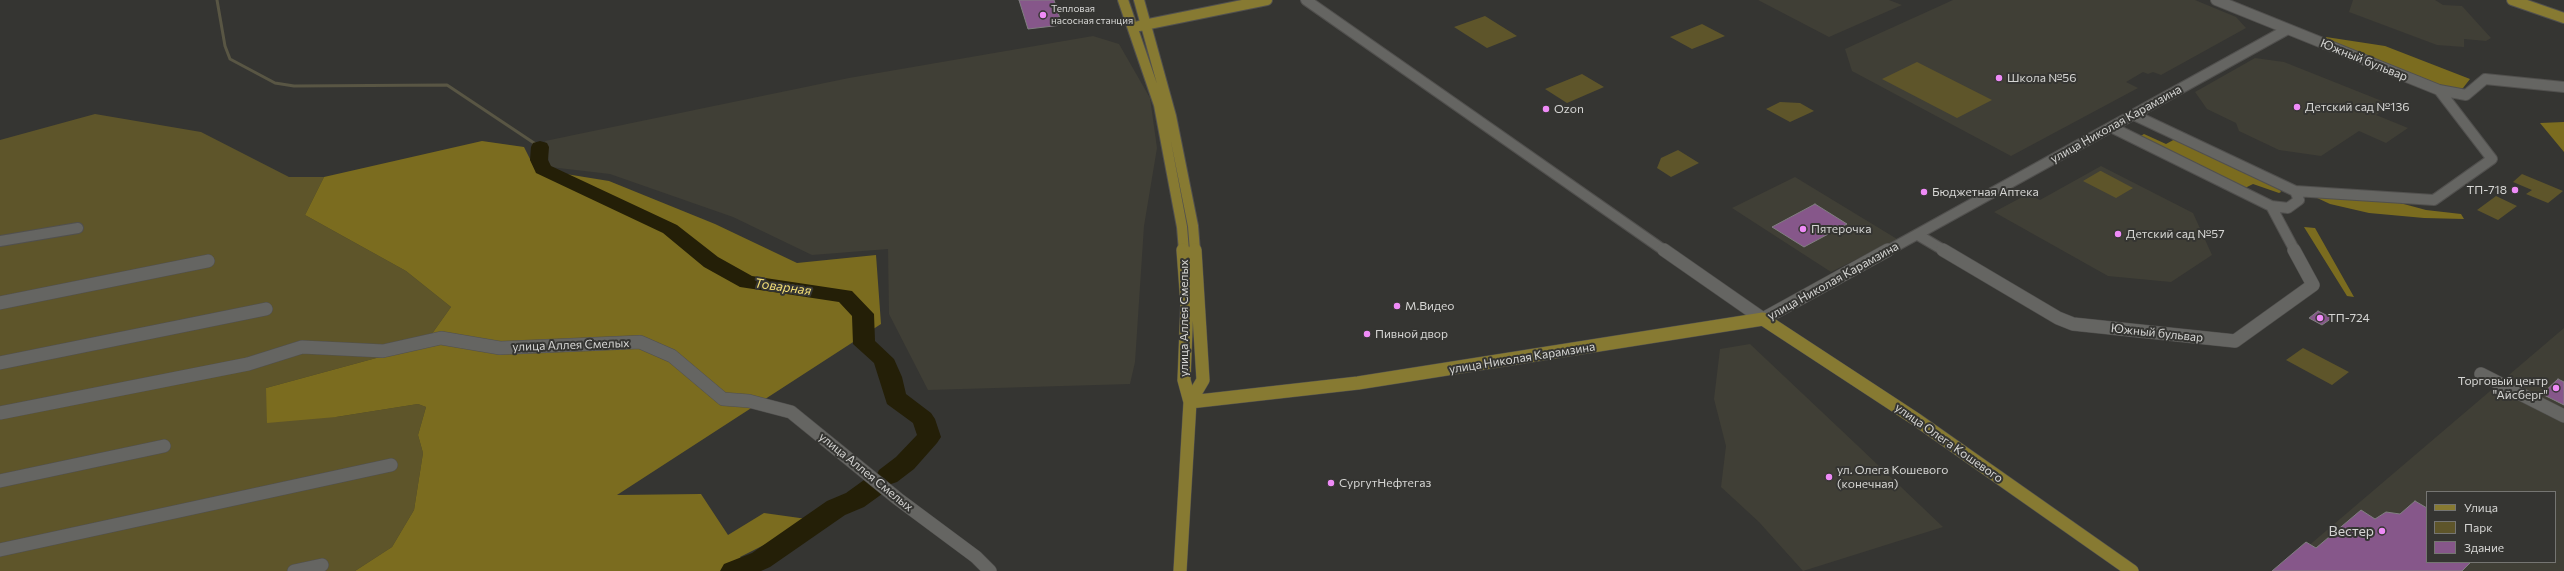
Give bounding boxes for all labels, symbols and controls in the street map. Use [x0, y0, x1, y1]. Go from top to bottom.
place label: Тепловая насосная станция [1051, 3, 1133, 26]
marker: Тепловая насосная станция [1038, 10, 1048, 20]
street label: Южный бульвар [2318, 36, 2410, 84]
place label: Школа №56 [2007, 71, 2076, 85]
marker: Школа №56 [1994, 73, 2004, 83]
street label: улица Николая Карамзина [2048, 82, 2184, 166]
place label: Детский сад №136 [2305, 100, 2410, 114]
place label: Ozon [1554, 102, 1584, 116]
marker: Детский сад №136 [2292, 102, 2302, 112]
marker: Ozon [1541, 104, 1551, 114]
place label: ТП-718 [2467, 183, 2507, 197]
place label: Бюджетная Аптека [1932, 185, 2039, 199]
marker: ТП-718 [2510, 185, 2520, 195]
marker: Бюджетная Аптека [1919, 187, 1929, 197]
place label: Пятерочка [1811, 222, 1871, 236]
marker: Пятерочка [1798, 224, 1808, 234]
place label: Детский сад №57 [2126, 227, 2224, 241]
marker: Детский сад №57 [2113, 229, 2123, 239]
street label: улица Николая Карамзина [1765, 239, 1901, 323]
street label: улица Аллея Смелых [1177, 259, 1191, 377]
water label: Товарная [754, 275, 812, 299]
place label: M.Видео [1405, 299, 1454, 313]
marker: M.Видео [1392, 301, 1402, 311]
place label: ТП-724 [2328, 311, 2370, 325]
marker: ТП-724 [2315, 313, 2325, 323]
street label: Южный бульвар [2110, 321, 2204, 345]
place label: Пивной двор [1375, 327, 1448, 341]
marker: Пивной двор [1362, 329, 1372, 339]
street label: улица Аллея Смелых [512, 336, 630, 354]
street label: улица Николая Карамзина [1448, 339, 1596, 377]
place label: Торговый центр "Айсберг" [2458, 374, 2548, 402]
marker: Торговый центр "Айсберг" [2551, 383, 2561, 393]
street label: улица Олега Кошевого [1892, 400, 2006, 486]
street label: улица Аллея Смелых [816, 430, 916, 514]
place label: ул. Олега Кошевого (конечная) [1837, 463, 1949, 491]
marker: ул. Олега Кошевого (конечная) [1824, 472, 1834, 482]
place label: СургутНефтегаз [1339, 476, 1431, 490]
marker: СургутНефтегаз [1326, 478, 1336, 488]
legend [2426, 491, 2556, 563]
text: Улица [2464, 500, 2498, 514]
text: Парк [2464, 520, 2493, 534]
place label: Вестер [2329, 523, 2374, 539]
marker: Вестер [2377, 526, 2387, 536]
text: Здание [2464, 540, 2504, 554]

